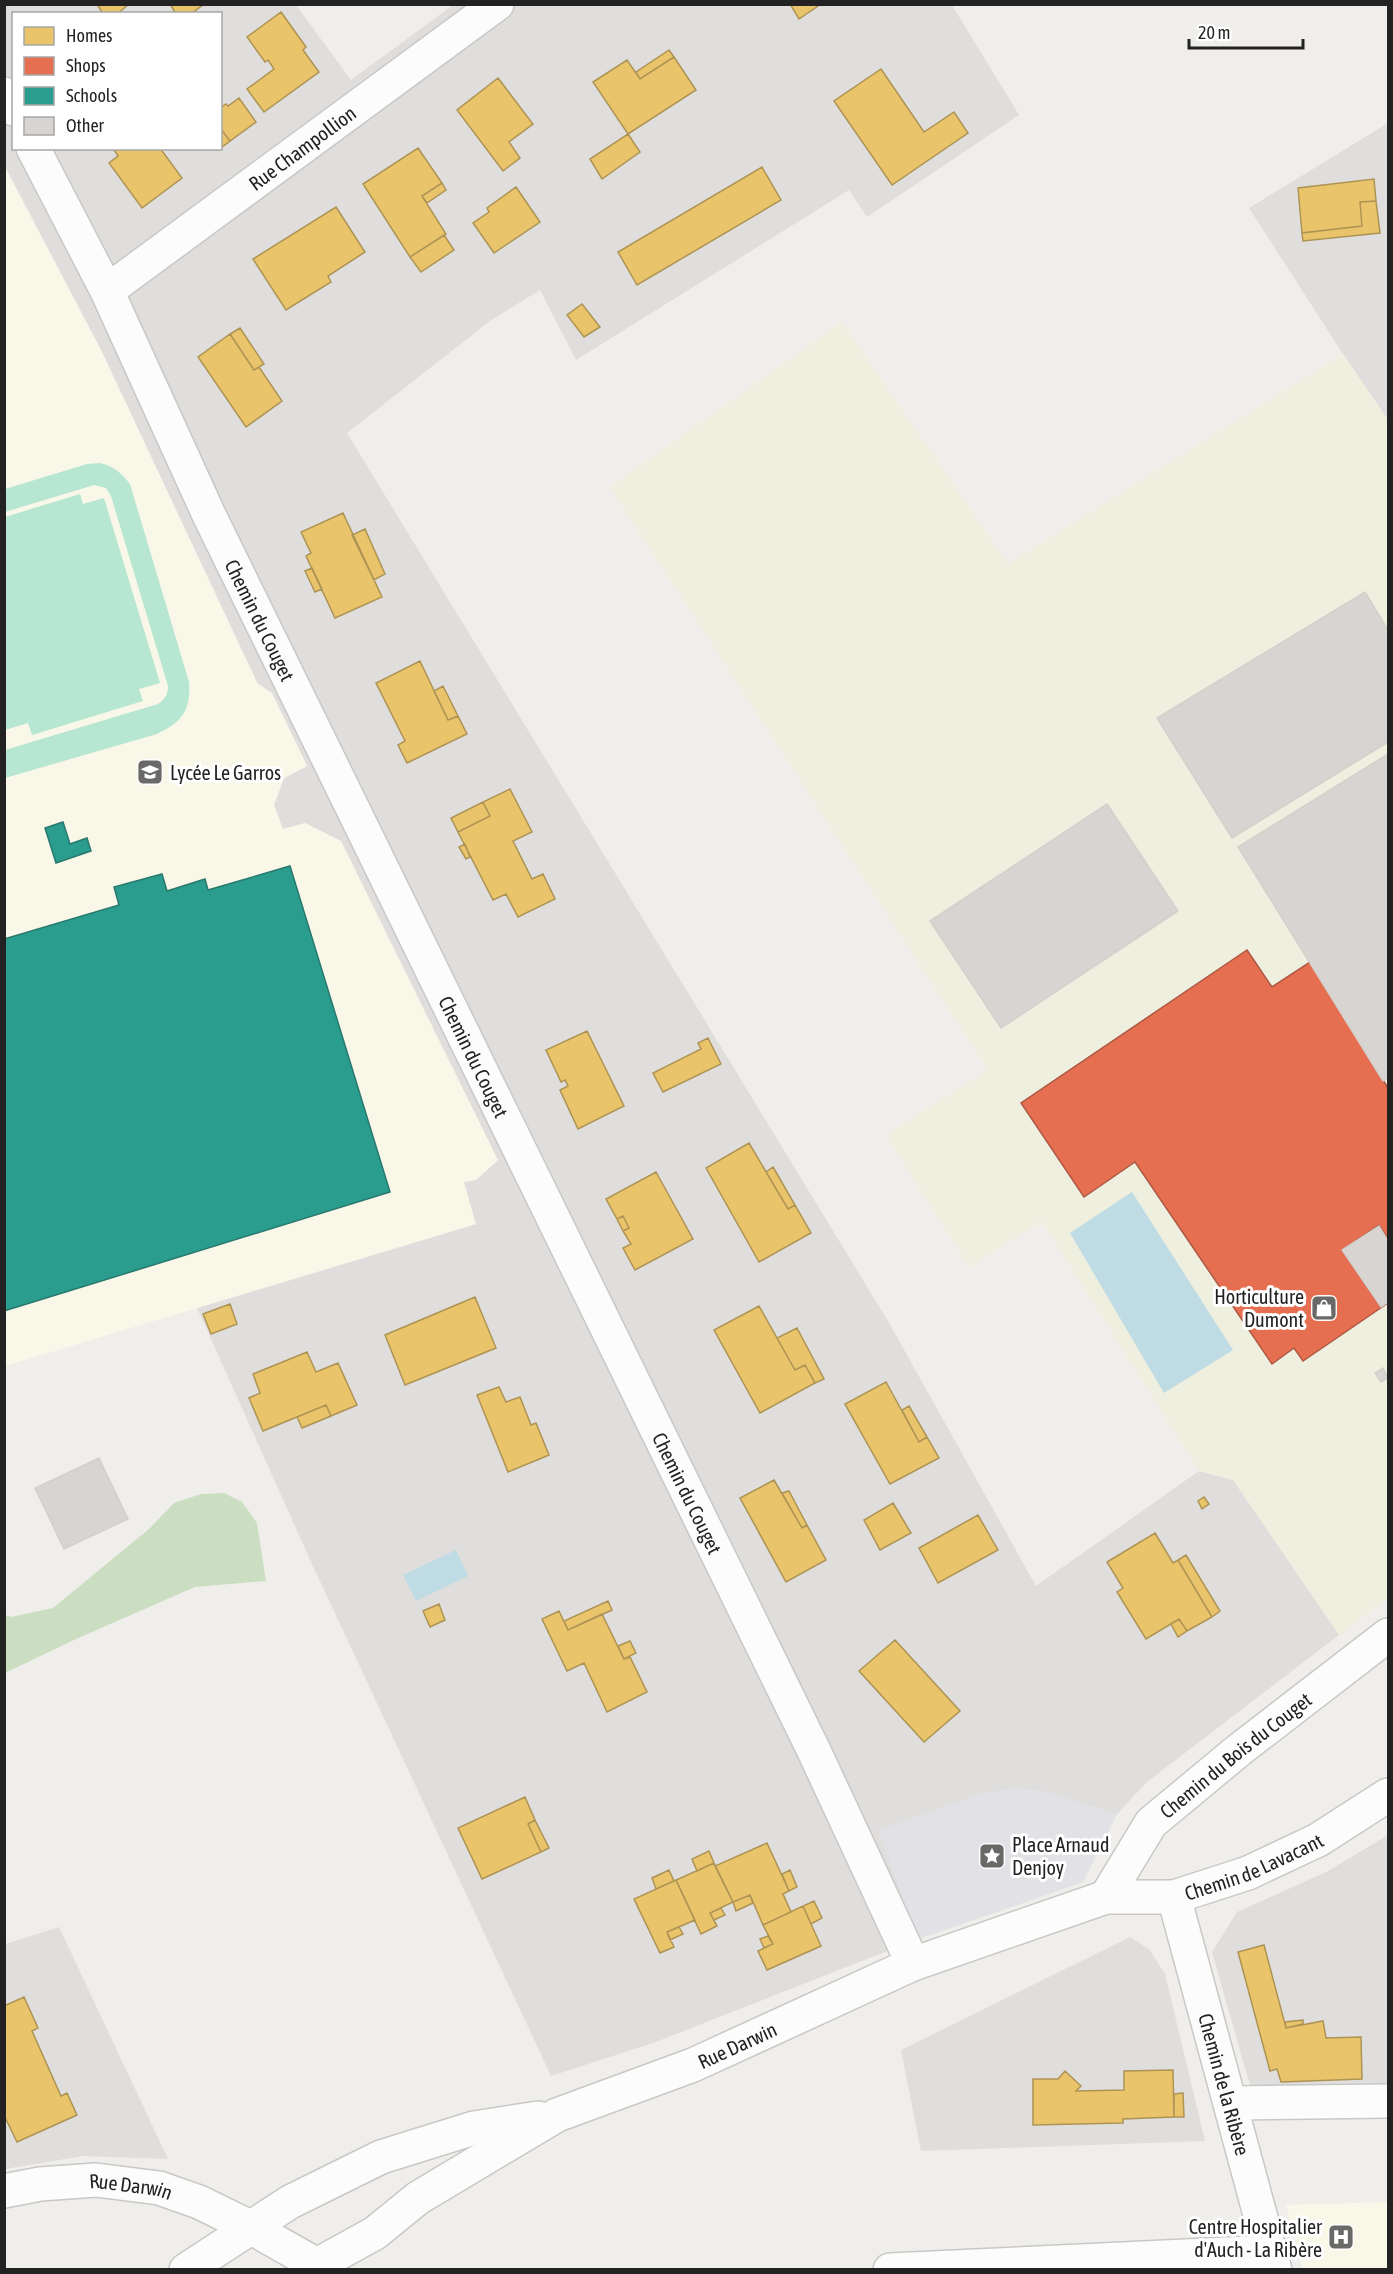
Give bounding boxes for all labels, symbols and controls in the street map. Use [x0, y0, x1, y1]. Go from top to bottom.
legend [12, 12, 222, 150]
scale bar [1189, 12, 1303, 50]
text: 20 m [1198, 22, 1230, 43]
text: Homes [66, 25, 112, 46]
text: Shops [66, 55, 106, 76]
text: Schools [66, 85, 117, 106]
street label: Rue Champollion [244, 101, 360, 195]
text: Other [66, 115, 105, 136]
street label: Chemin du Couget [221, 555, 300, 685]
school or university icon: Lycée Le Garros [135, 757, 165, 787]
place label: Lycée Le Garros [170, 761, 281, 784]
street label: Chemin du Couget [435, 992, 514, 1121]
place label: Horticulture Dumont [1214, 1285, 1304, 1331]
shop icon: Horticulture Dumont [1309, 1293, 1339, 1323]
street label: Chemin du Couget [648, 1429, 727, 1558]
street label: Chemin du Bois du Couget [1155, 1687, 1316, 1823]
street label: Chemin de Lavacant [1181, 1828, 1327, 1904]
place label: Place Arnaud Denjoy [1012, 1833, 1109, 1879]
place icon: Place Arnaud Denjoy [977, 1841, 1007, 1871]
street label: Chemin de la Ribère [1195, 2011, 1255, 2158]
street label: Rue Darwin [694, 2017, 780, 2073]
street label: Rue Darwin [88, 2168, 176, 2203]
place label: Centre Hospitalier d'Auch - La Ribère [1189, 2215, 1323, 2261]
hospital icon: Centre Hospitalier d'Auch - La Ribère [1326, 2222, 1356, 2252]

